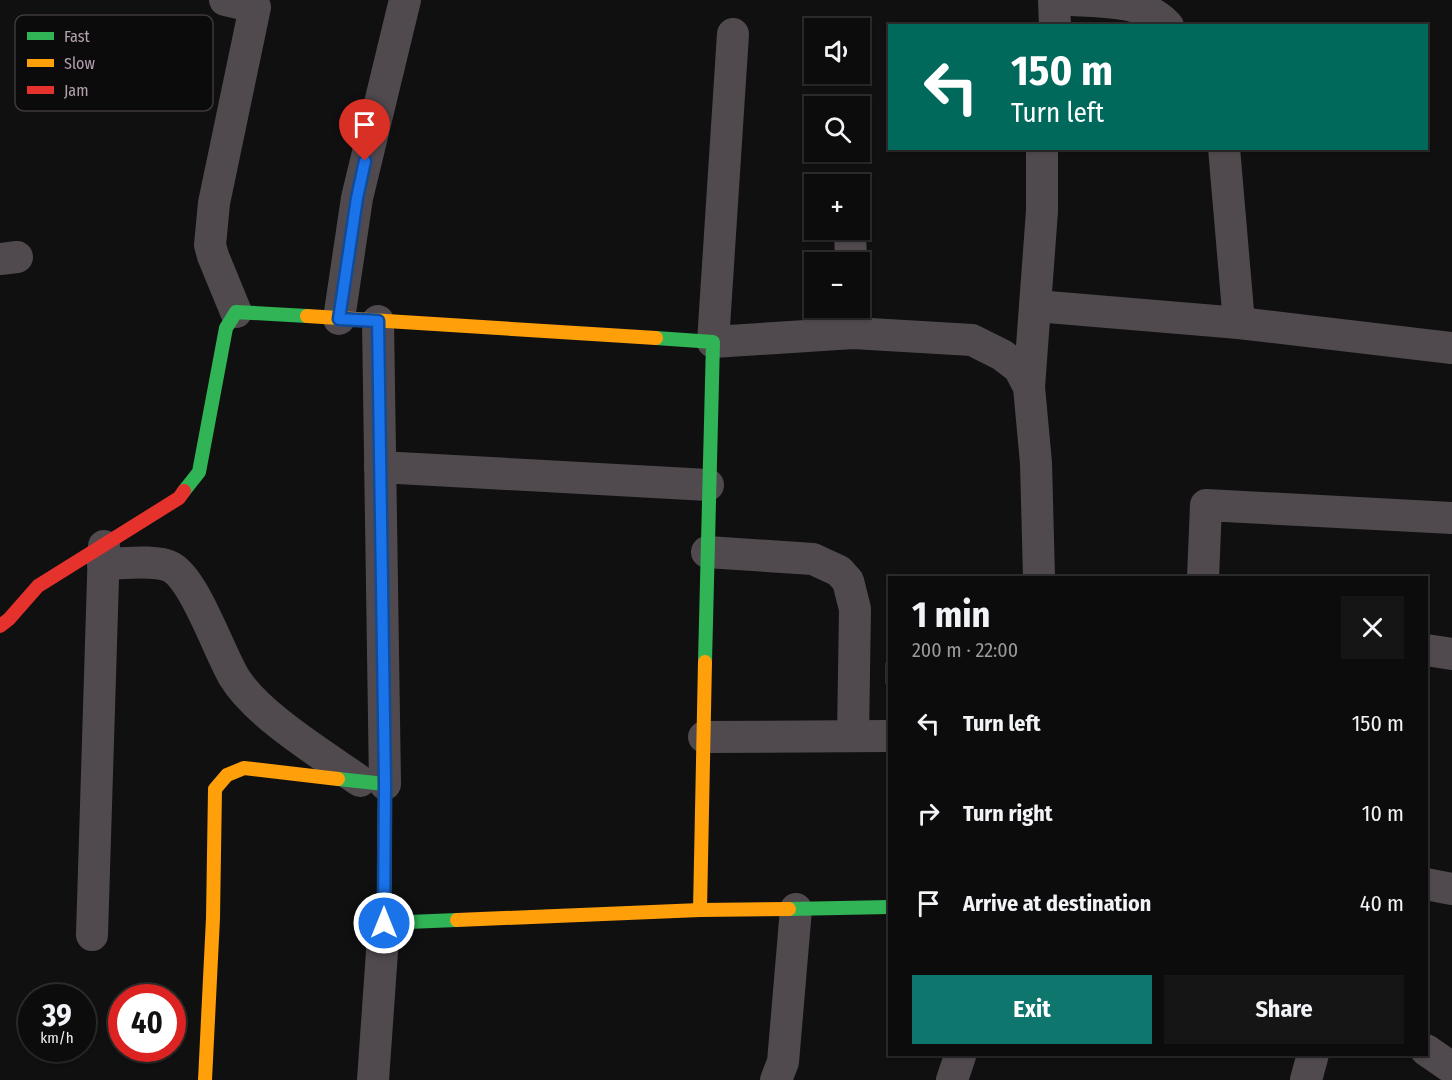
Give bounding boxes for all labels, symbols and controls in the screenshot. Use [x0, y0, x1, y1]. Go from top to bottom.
legend [15, 15, 213, 111]
map controls [804, 18, 870, 318]
button: sound [804, 18, 870, 84]
text: Fast [64, 27, 91, 46]
text: 150 m [1011, 46, 1113, 96]
icon: left [912, 48, 990, 126]
text: Slow [64, 54, 95, 73]
text: Jam [64, 81, 89, 100]
button: search [804, 96, 870, 162]
text: Turn left [1011, 97, 1104, 129]
pin [339, 99, 390, 161]
icon: arrive [348, 108, 381, 141]
button: + [804, 174, 870, 240]
button: − [804, 252, 870, 318]
text: 1 min [912, 593, 990, 637]
button: close [1341, 596, 1404, 659]
text: 200 m · 22:00 [912, 638, 1018, 662]
icon: left [912, 707, 945, 740]
text: Turn left [963, 710, 1041, 737]
text: 150 m [1352, 710, 1404, 737]
icon: right [912, 797, 945, 830]
text: Turn right [963, 800, 1052, 827]
text: 10 m [1362, 800, 1404, 827]
icon: arrive [912, 887, 945, 920]
text: Arrive at destination [963, 890, 1151, 917]
text: 40 m [1360, 890, 1404, 917]
position arrow [352, 891, 416, 955]
button: Exit [912, 975, 1152, 1044]
button: Share [1164, 975, 1404, 1044]
speed limit sign: 40 [108, 984, 186, 1062]
text: 39 [42, 998, 72, 1034]
text: km/h [40, 1029, 74, 1047]

